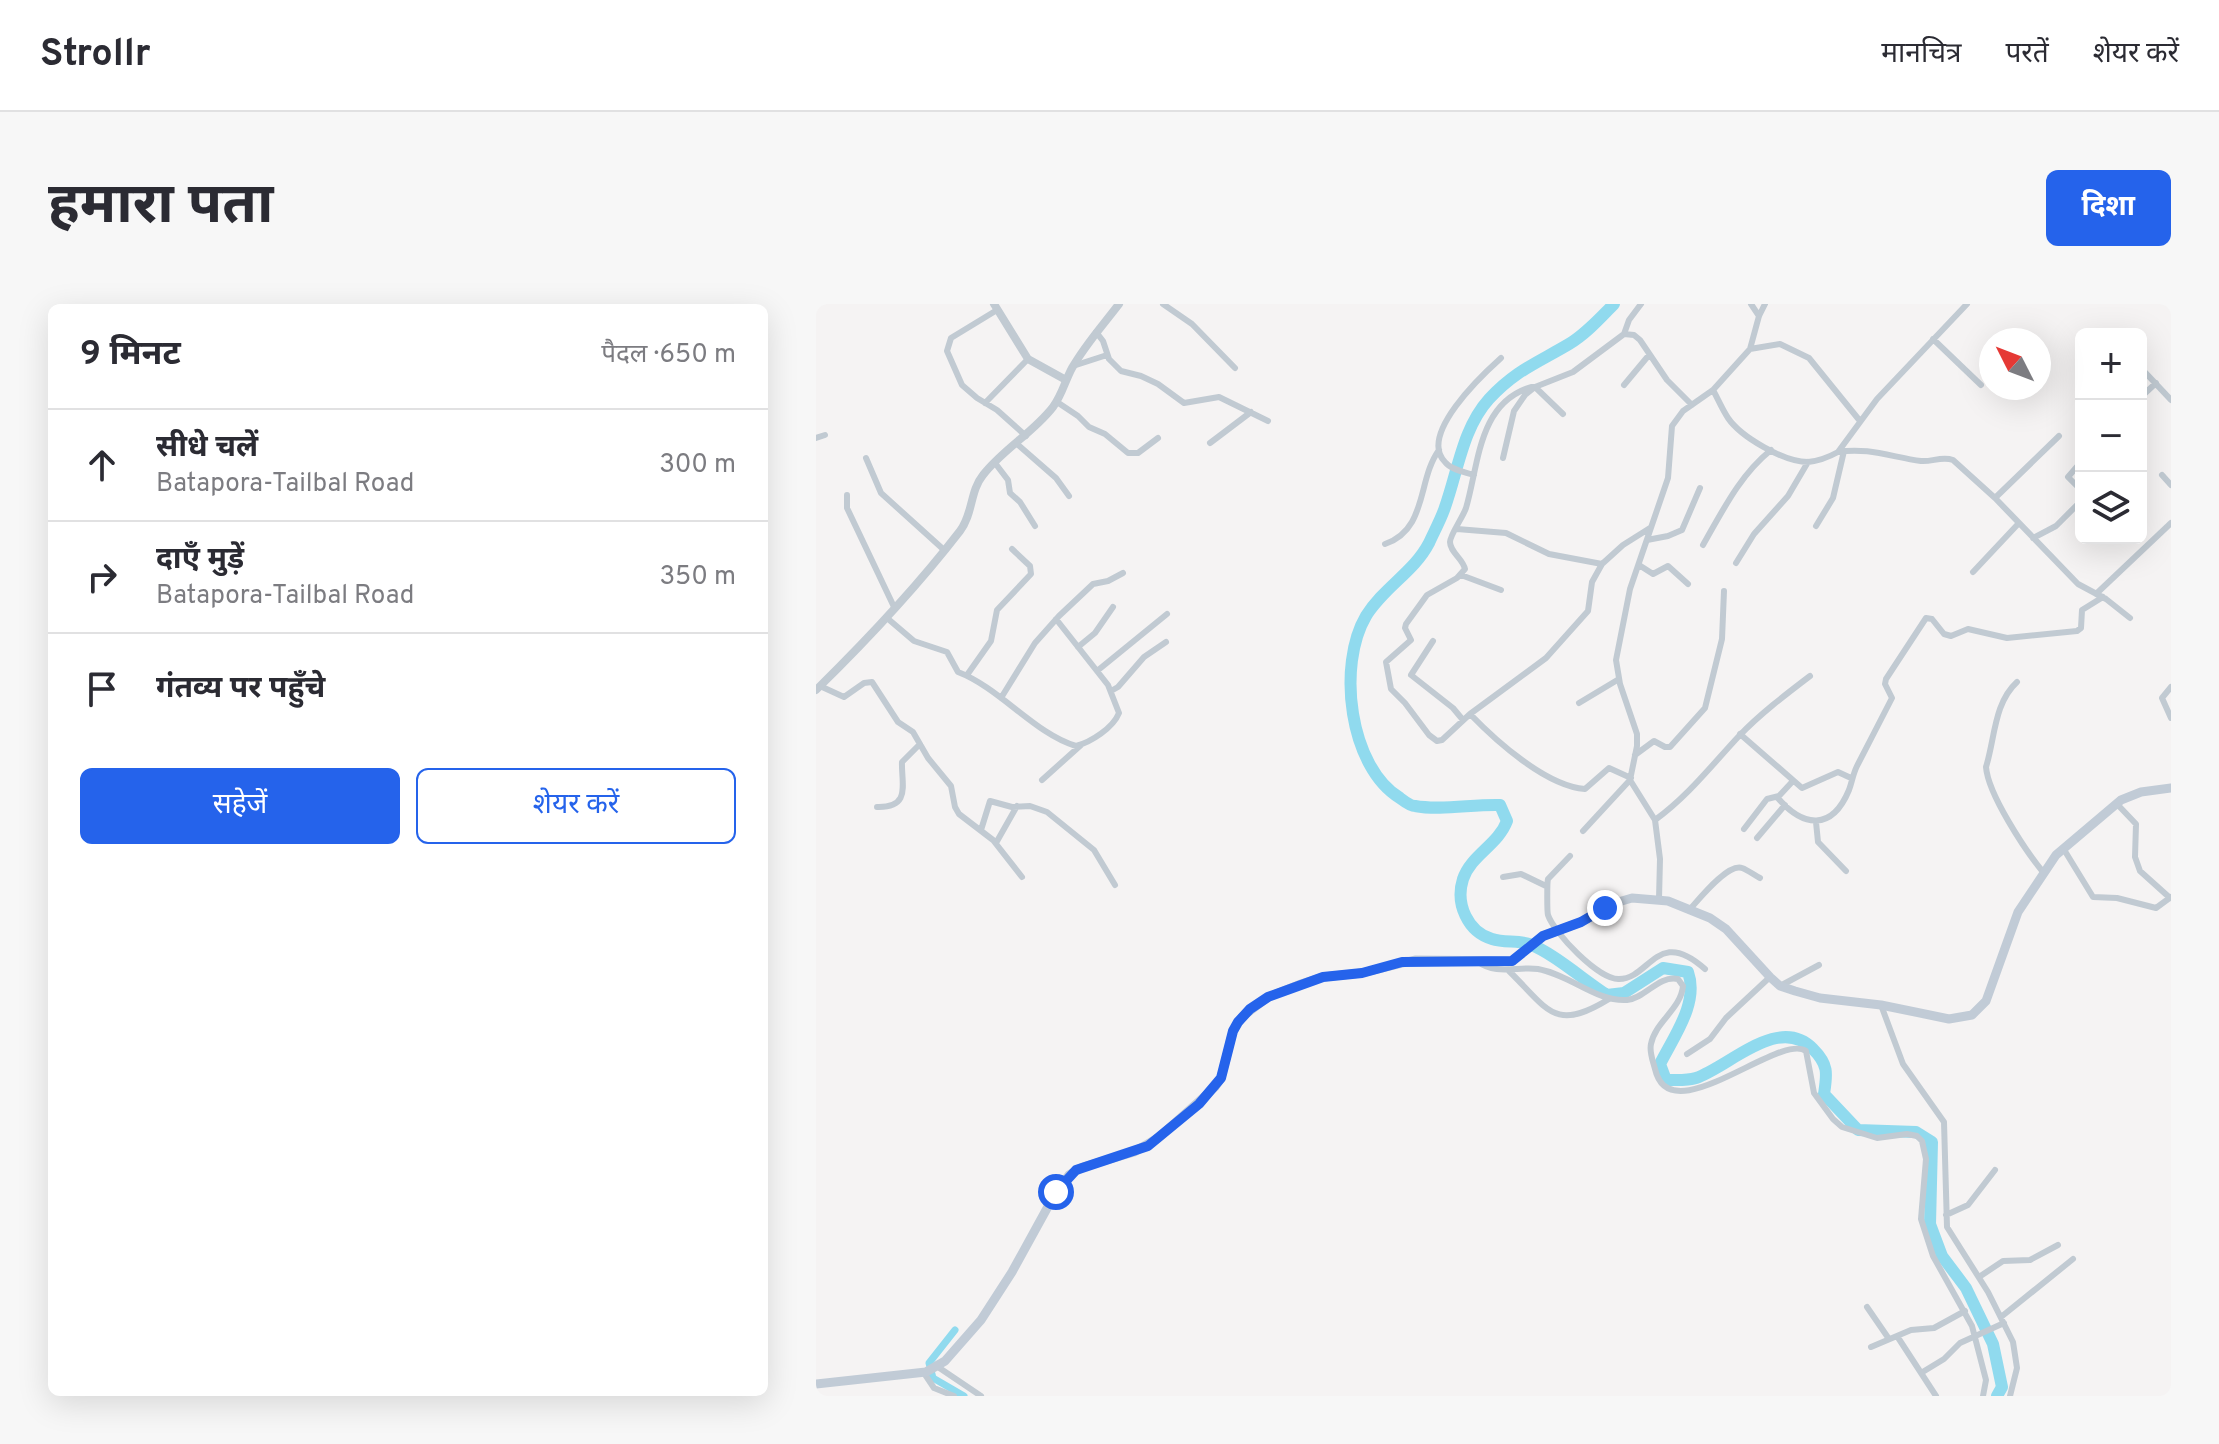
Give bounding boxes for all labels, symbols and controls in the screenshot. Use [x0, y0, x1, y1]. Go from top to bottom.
text: Strollr [40, 31, 151, 80]
text: मानचित्र [1881, 37, 1961, 73]
text: परतें [2005, 37, 2049, 73]
text: शेयर करें [2093, 37, 2179, 73]
button: दिशा [2046, 170, 2171, 246]
text: हमारा पता [48, 173, 273, 243]
north arrow [1979, 328, 2051, 400]
map controls [2075, 328, 2147, 544]
button: + [2075, 328, 2147, 400]
text: 9 मिनट [80, 334, 181, 377]
text: पैदल · 650 m [601, 339, 736, 372]
button: − [2075, 400, 2147, 472]
text: सीधे चलें [156, 430, 258, 467]
icon: ahead [80, 443, 124, 487]
text: 300 m [659, 449, 736, 482]
text: Batapora-Tailbal Road [156, 468, 414, 501]
button: layers [2075, 472, 2147, 544]
text: दाएँ मुड़ें [156, 542, 244, 579]
icon: right [80, 555, 124, 599]
text: 350 m [659, 561, 736, 594]
text: Batapora-Tailbal Road [156, 580, 414, 613]
icon: arrive [80, 667, 124, 711]
text: गंतव्य पर पहुँचे [156, 671, 325, 708]
button: सहेजें [80, 768, 400, 844]
button: शेयर करें [416, 768, 736, 844]
route end [1587, 890, 1623, 926]
route start [1038, 1174, 1074, 1210]

